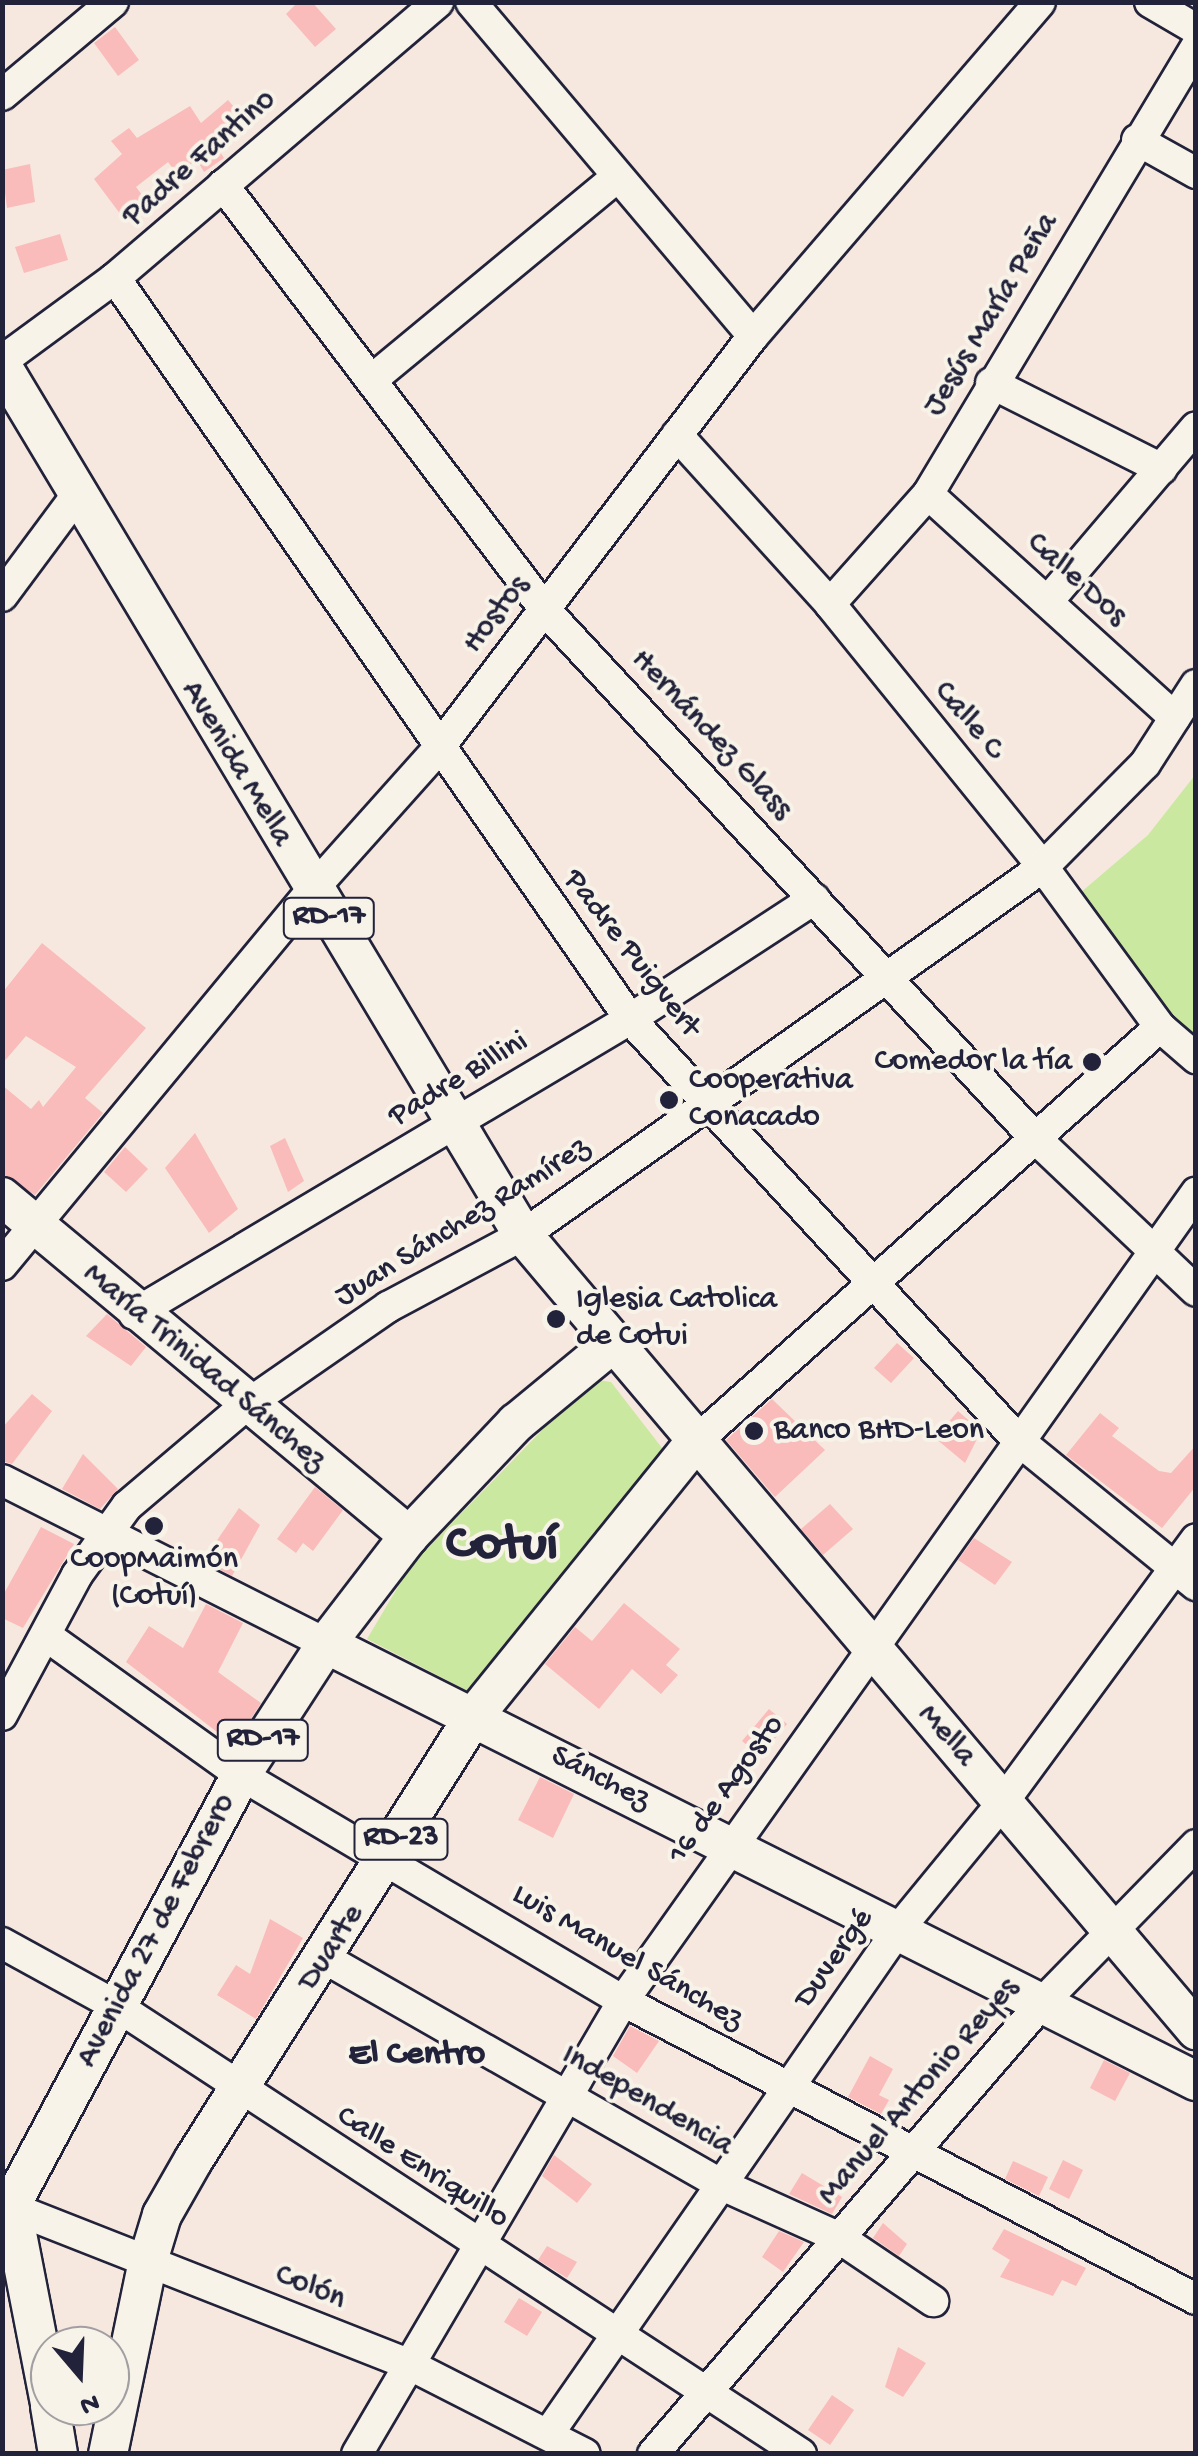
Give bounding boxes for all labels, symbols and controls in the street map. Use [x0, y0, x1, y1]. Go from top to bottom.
street label: Padre Fantino [115, 82, 285, 236]
street label: Jesús María Peña [916, 206, 1068, 424]
street label: Calle Dos [1018, 525, 1134, 635]
street label: Hostos [455, 568, 539, 662]
street label: Hernández Glass [622, 642, 800, 828]
street label: Avenida Mella [172, 674, 300, 854]
street label: Calle C [924, 674, 1012, 768]
street label: Padre Puigvert [554, 862, 708, 1046]
road number: RD-17 [282, 893, 376, 943]
street label: Padre Billini [382, 1023, 536, 1137]
place label: Comedor la tía [874, 1043, 1072, 1081]
marker: Comedor la tía [1081, 1051, 1103, 1073]
place label: Cooperativa Conacado [689, 1063, 853, 1138]
marker: Cooperativa Conacado [658, 1089, 680, 1111]
street label: Juan Sánchez Ramírez [329, 1129, 597, 1317]
street label: María Trinidad Sánchez [75, 1255, 333, 1481]
place label: Iglesia Catolica de Cotui [576, 1282, 777, 1357]
marker: Iglesia Catolica de Cotui [545, 1308, 567, 1330]
place label: Banco BHD-Leon [774, 1412, 984, 1450]
marker: Banco BHD-Leon [743, 1420, 765, 1442]
marker: CoopMaimón (Cotuí) [143, 1515, 165, 1537]
district label: Cotuí [446, 1516, 558, 1578]
place label: CoopMaimón (Cotuí) [70, 1542, 238, 1617]
street label: Mella [908, 1697, 984, 1775]
street label: 16 de Agosto [660, 1708, 794, 1872]
road number: RD-17 [216, 1715, 310, 1765]
street label: Sánchez [544, 1738, 656, 1820]
street label: Avenida 27 de Febrero [69, 1788, 245, 2074]
road number: RD-23 [354, 1814, 448, 1864]
street label: Luis Manuel Sánchez [504, 1876, 750, 2040]
street label: Duarte [290, 1898, 374, 1998]
street label: Duvergé [787, 1902, 883, 2016]
street label: Manuel Antonio Reyes [810, 1970, 1028, 2214]
district label: El Centro [349, 2035, 485, 2077]
street label: Independencia [554, 2036, 740, 2166]
street label: Calle Enriquillo [328, 2098, 516, 2238]
street label: Colón [269, 2257, 351, 2319]
north arrow [30, 2326, 130, 2426]
text: N [75, 2384, 103, 2422]

